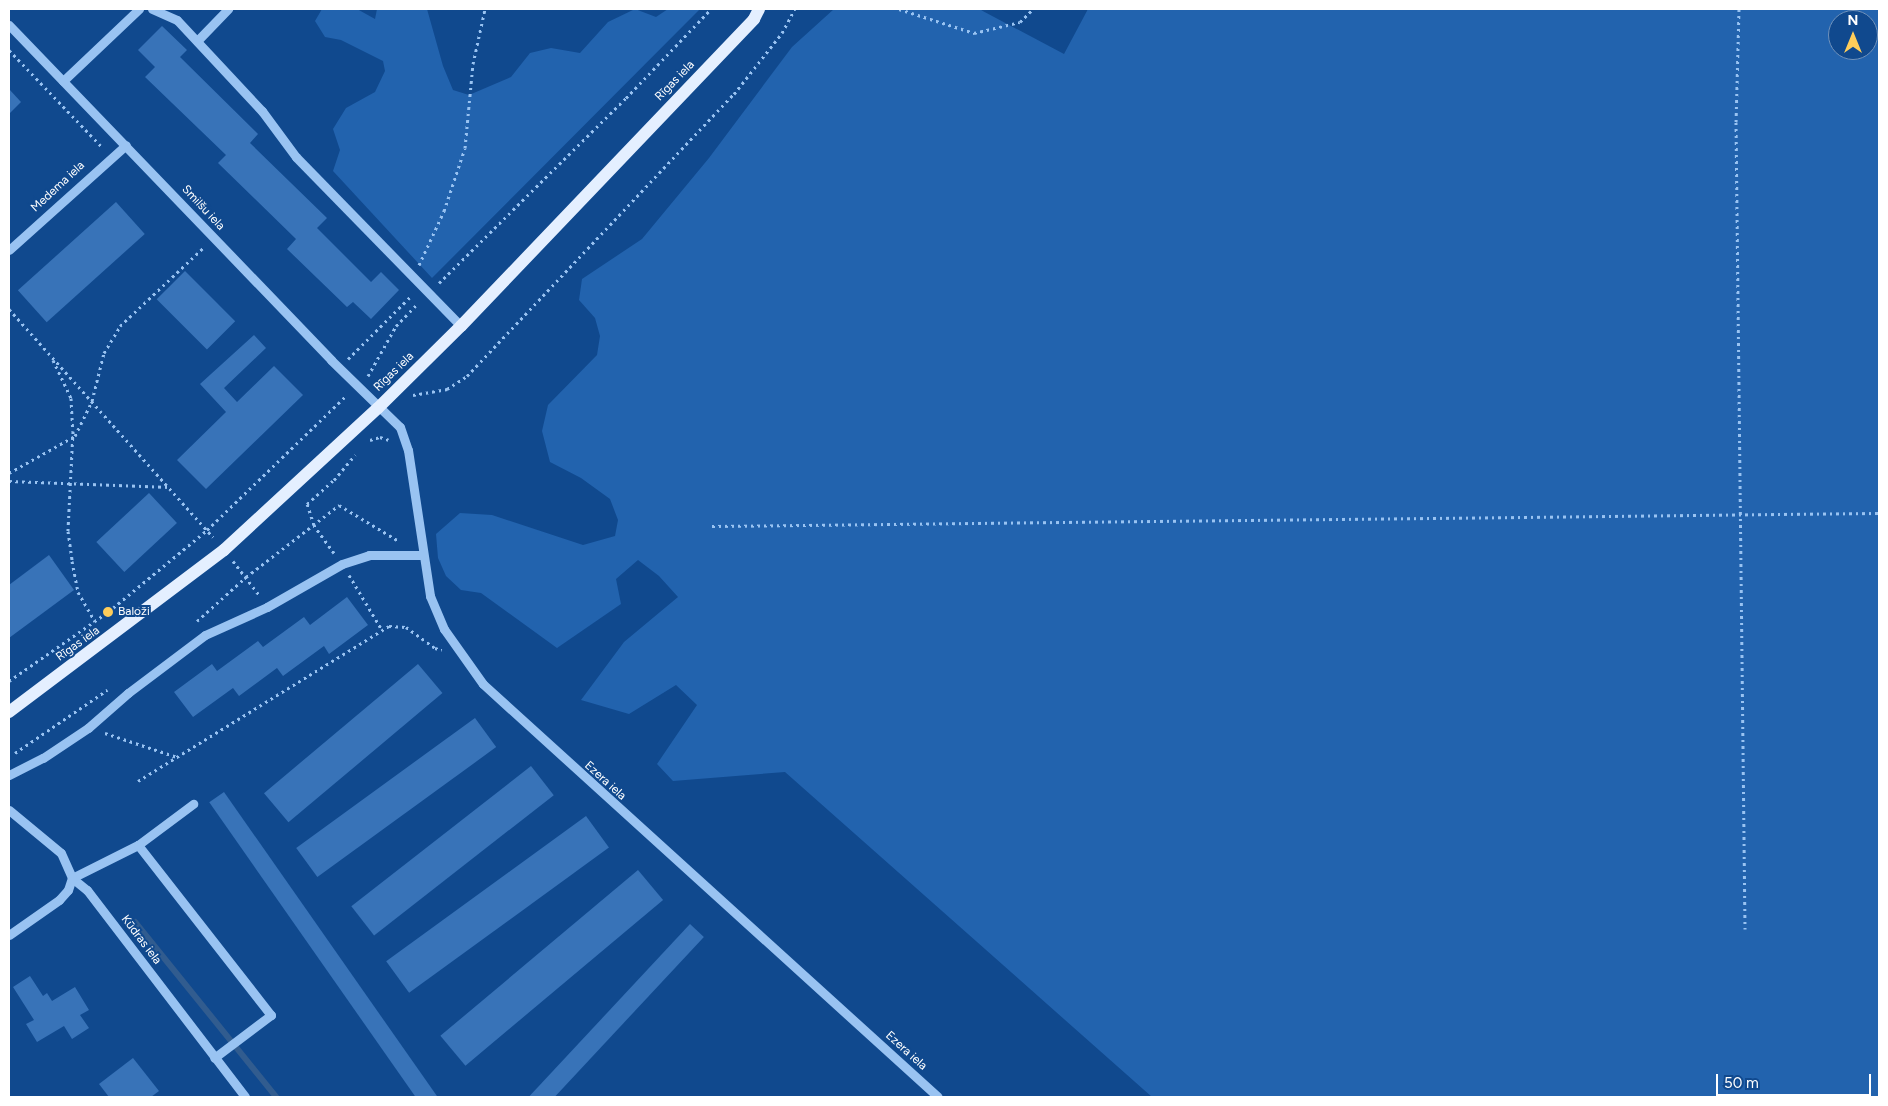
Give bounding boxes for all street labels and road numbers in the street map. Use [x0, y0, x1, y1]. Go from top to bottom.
street label: Rīgas iela [652, 58, 698, 104]
street label: Medema iela [28, 159, 88, 215]
street label: Smilšu iela [179, 182, 227, 234]
street label: Rīgas iela [371, 349, 417, 395]
street label: Rīgas iela [53, 623, 103, 665]
street label: Ezera iela [581, 759, 629, 803]
street label: Kūdras iela [118, 913, 164, 967]
street label: Ezera iela [882, 1029, 930, 1073]

